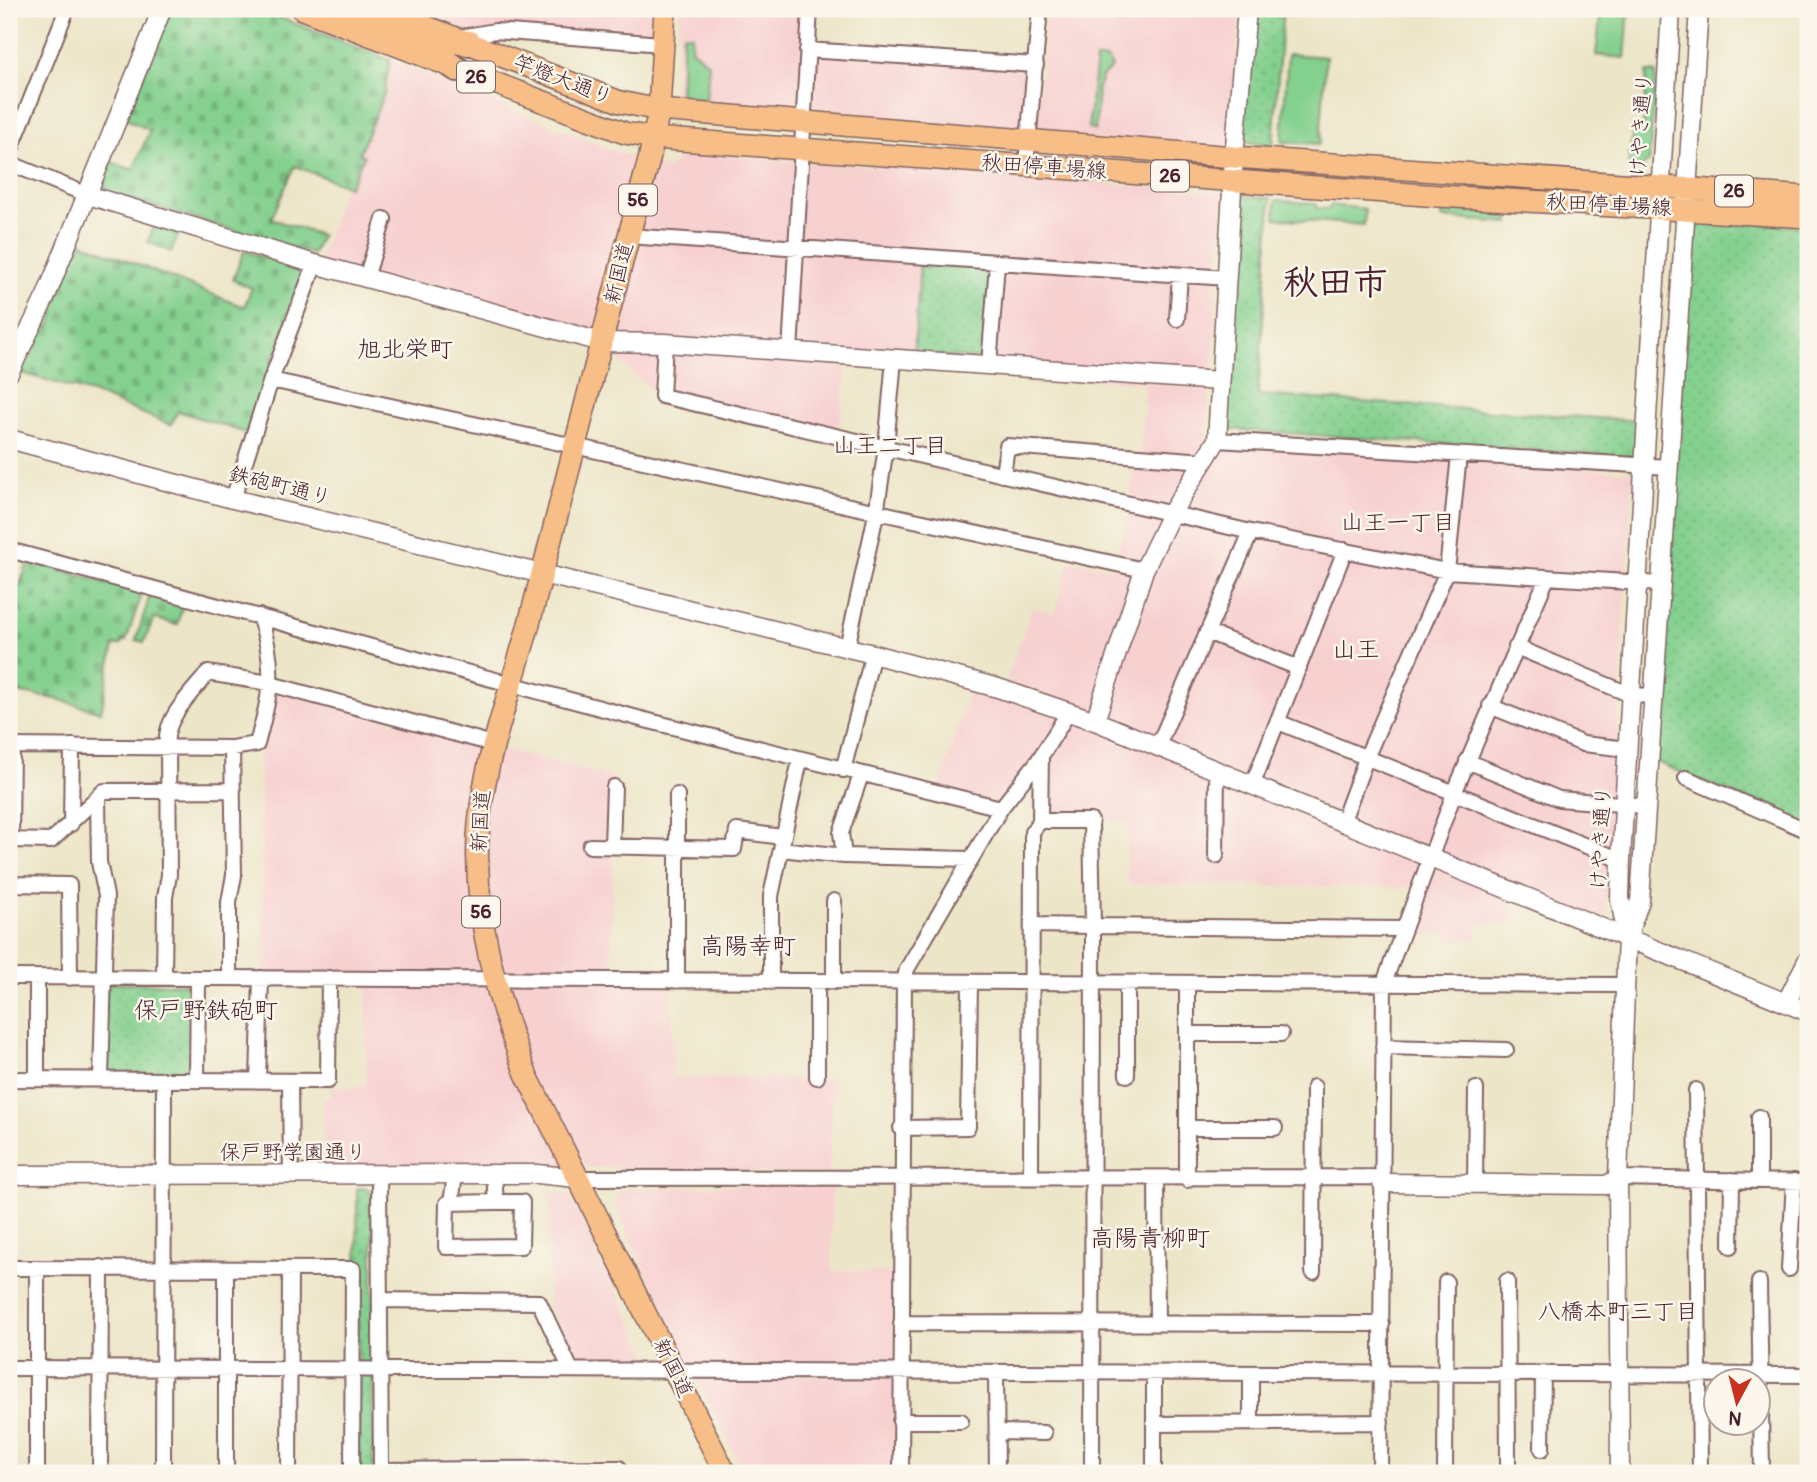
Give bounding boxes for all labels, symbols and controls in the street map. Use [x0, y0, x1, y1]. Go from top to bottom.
street label: 竿燈大通り [509, 49, 617, 111]
road number: 26 [457, 61, 495, 92]
street label: けやき通り [1624, 72, 1658, 178]
street label: 秋田停車場線 [980, 149, 1108, 185]
road number: 26 [1151, 160, 1189, 192]
road number: 26 [1715, 176, 1753, 206]
road number: 56 [619, 184, 657, 216]
street label: 秋田停車場線 [1545, 188, 1673, 222]
street label: 新国道 [598, 239, 640, 307]
district label: 秋田市 [1282, 261, 1388, 305]
district label: 旭北栄町 [357, 335, 453, 364]
district label: 山王二丁目 [833, 431, 948, 460]
street label: 鉄砲町通り [226, 460, 334, 512]
district label: 山王一丁目 [1341, 508, 1456, 537]
district label: 山王 [1332, 635, 1380, 664]
street label: けやき通り [1585, 785, 1617, 891]
street label: 新国道 [465, 789, 497, 853]
road number: 56 [462, 896, 500, 928]
district label: 高陽幸町 [700, 932, 796, 961]
district label: 保戸野鉄砲町 [134, 996, 278, 1025]
street label: 保戸野学園通り [220, 1139, 367, 1166]
district label: 高陽青柳町 [1090, 1224, 1210, 1253]
district label: 八橋本町三丁目 [1538, 1297, 1699, 1326]
street label: 新国道 [647, 1334, 699, 1402]
north arrow [1702, 1366, 1772, 1436]
text: N [1727, 1405, 1743, 1431]

